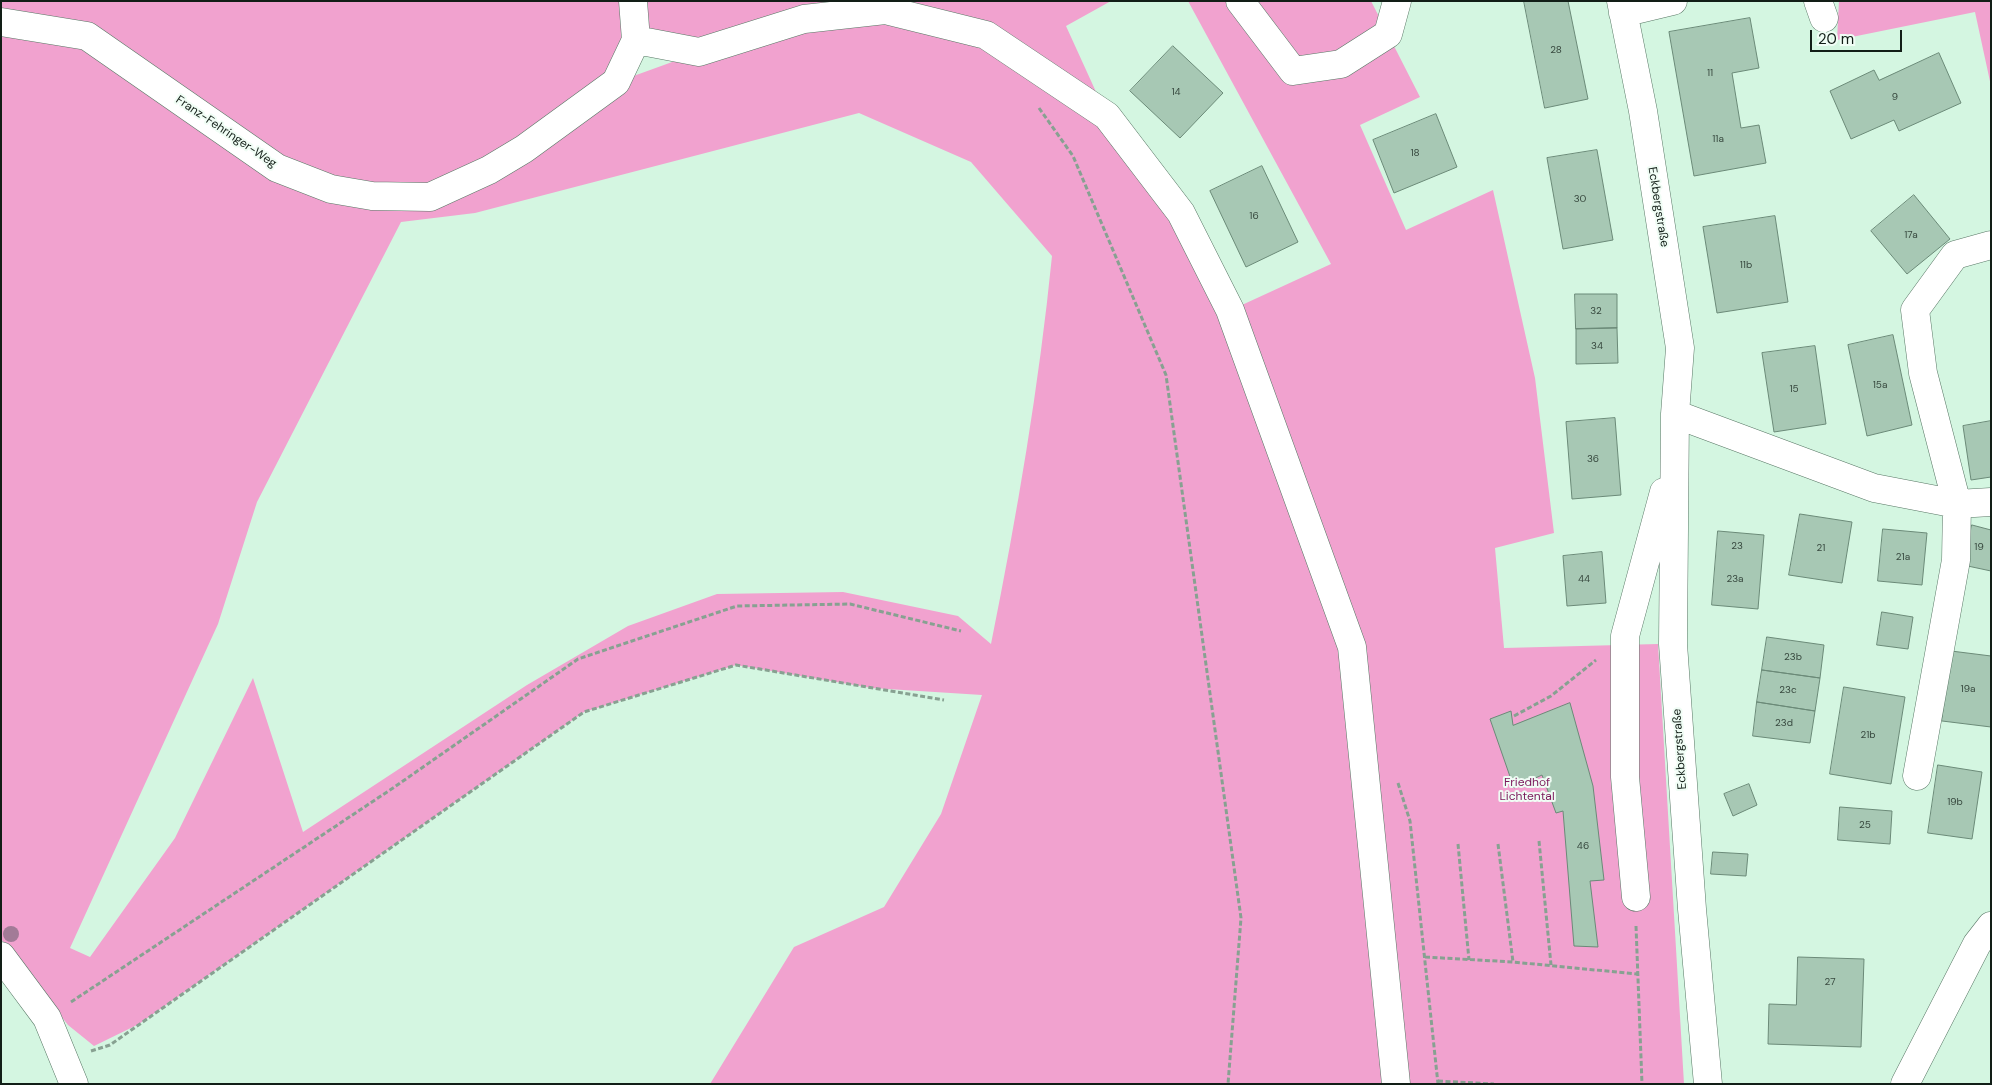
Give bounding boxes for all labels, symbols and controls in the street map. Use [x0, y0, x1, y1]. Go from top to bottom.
scale bar [1812, 20, 1904, 52]
text: 20 m [1818, 29, 1854, 49]
house number: 28 [1550, 44, 1562, 56]
house number: 11 [1707, 67, 1713, 79]
house number: 14 [1171, 86, 1181, 98]
house number: 9 [1892, 91, 1898, 103]
street label: Franz-Fehringer-Weg [173, 93, 279, 171]
house number: 11a [1712, 133, 1724, 145]
house number: 18 [1410, 147, 1420, 159]
street label: Eckbergstraße [1645, 166, 1671, 248]
house number: 30 [1574, 193, 1586, 205]
house number: 16 [1249, 210, 1259, 222]
house number: 17a [1904, 229, 1918, 241]
house number: 11b [1740, 259, 1752, 271]
house number: 32 [1590, 305, 1602, 317]
house number: 34 [1591, 340, 1603, 352]
house number: 15a [1873, 379, 1887, 391]
house number: 15 [1789, 383, 1799, 395]
house number: 36 [1587, 453, 1599, 465]
house number: 23 [1731, 540, 1743, 552]
house number: 19 [1974, 541, 1984, 553]
house number: 21 [1817, 542, 1825, 554]
house number: 21a [1896, 551, 1910, 563]
house number: 44 [1578, 573, 1590, 585]
house number: 23a [1726, 573, 1744, 585]
house number: 23b [1784, 651, 1802, 663]
house number: 19a [1961, 683, 1975, 695]
house number: 23c [1779, 684, 1797, 696]
street label: Eckbergstraße [1670, 708, 1690, 790]
house number: 23d [1775, 717, 1793, 729]
house number: 21b [1860, 729, 1876, 741]
park label: Friedhof Lichtental [1499, 776, 1555, 804]
house number: 19b [1947, 796, 1963, 808]
house number: 25 [1859, 819, 1871, 831]
house number: 46 [1577, 840, 1589, 852]
house number: 27 [1825, 976, 1835, 988]

